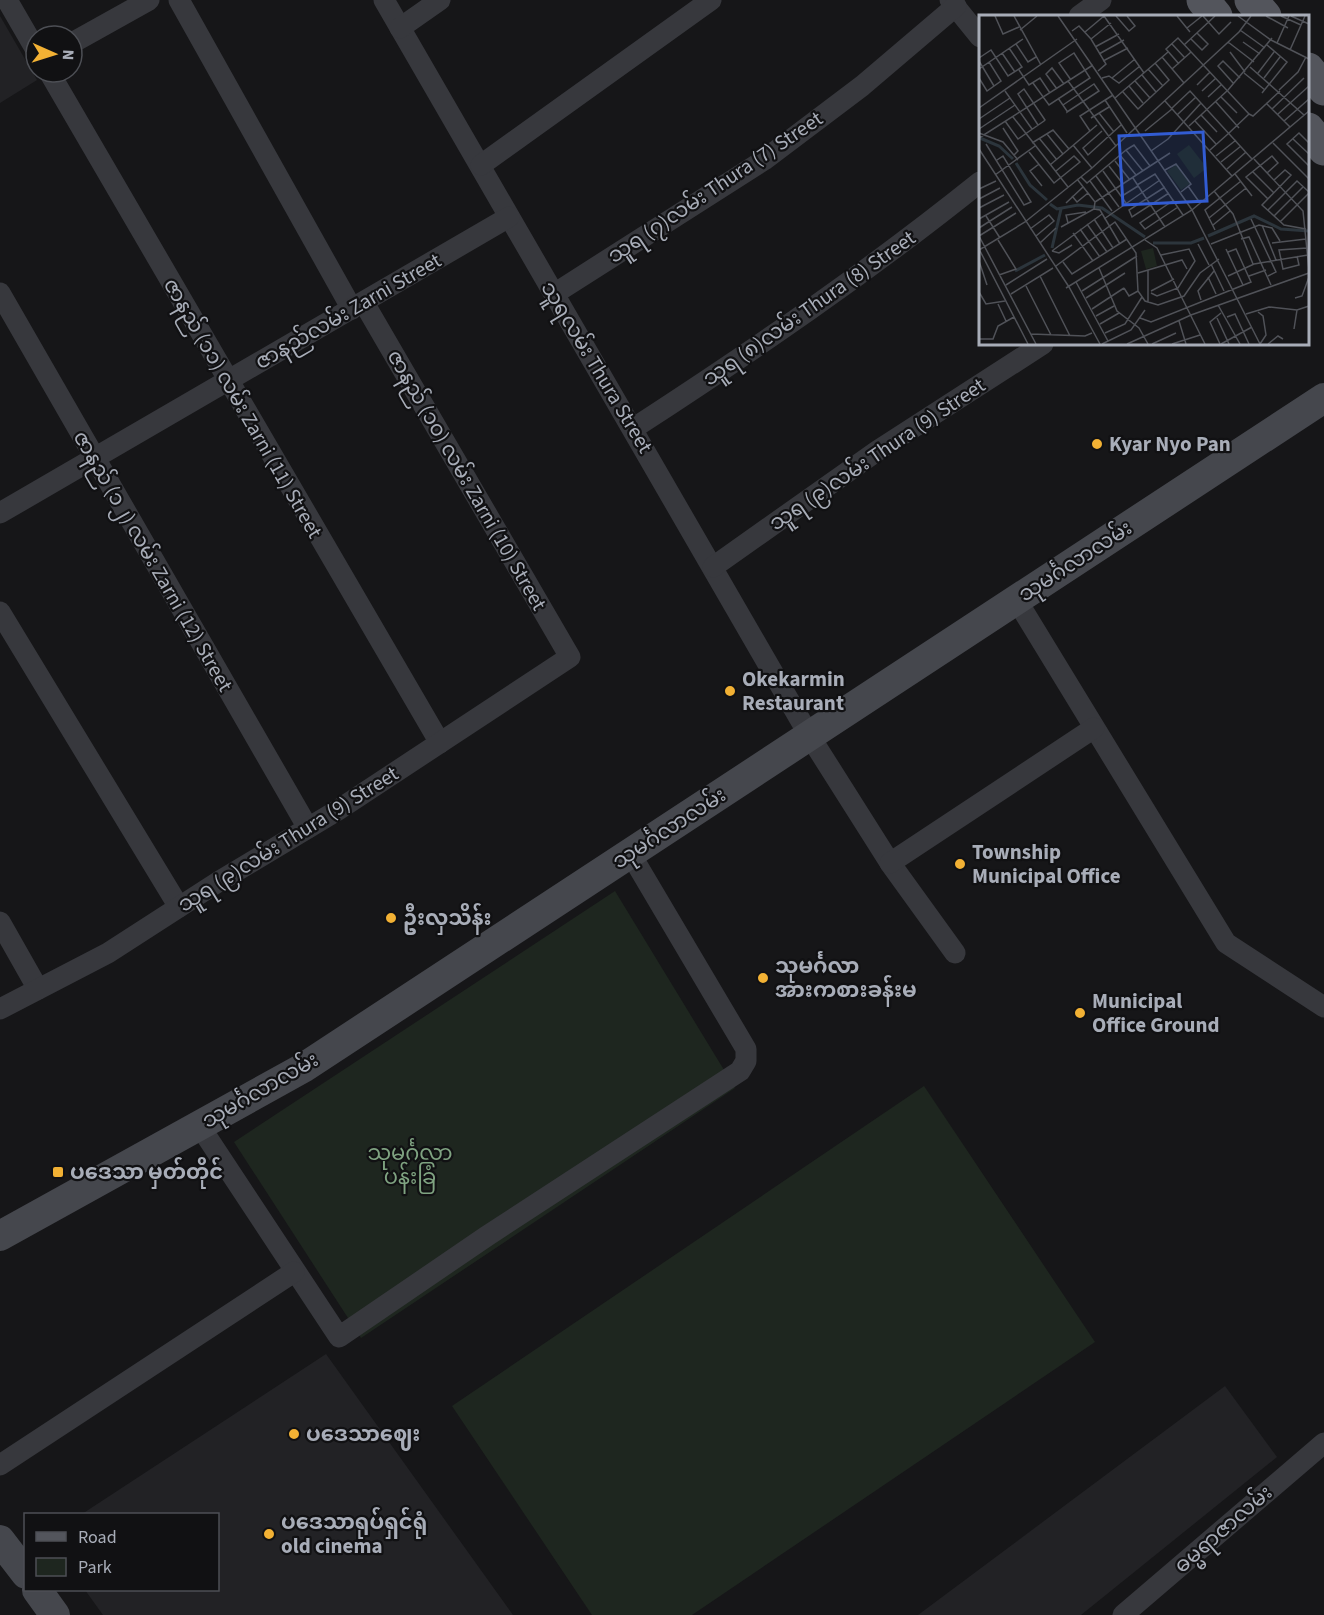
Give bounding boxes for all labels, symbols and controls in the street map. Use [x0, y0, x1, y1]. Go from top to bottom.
inset map [979, 15, 1309, 345]
north arrow [24, 24, 84, 84]
text: N [57, 49, 79, 61]
street label: သူရ (၇)လမ်း Thura (7) Street [601, 103, 830, 272]
street label: သူရ (၈)လမ်း Thura (8) Street [696, 222, 923, 395]
street label: ဇာနည်လမ်း Zarni Street [249, 244, 448, 378]
street label: ဇာနည် (၁၁) လမ်း Zarni (11) Street [154, 272, 331, 545]
street label: သူရလမ်း Thura Street [532, 275, 661, 460]
street label: ဇာနည် (၁၀) လမ်း Zarni (10) Street [378, 344, 555, 617]
street label: သူရ (၉)လမ်း Thura (9) Street [762, 369, 992, 539]
street label: ဇာနည် (၁၂) လမ်း Zarni (12) Street [64, 424, 241, 698]
place label: Kyar Nyo Pan [1109, 429, 1231, 459]
marker: Kyar Nyo Pan [1090, 437, 1104, 451]
street label: သုမင်္ဂလာလမ်း [1012, 512, 1139, 611]
place label: Okekarmin Restaurant [742, 664, 845, 718]
marker: Okekarmin Restaurant [723, 684, 737, 698]
street label: သူရ (၉)လမ်း Thura (9) Street [171, 758, 405, 921]
street label: သုမင်္ဂလာလမ်း [606, 779, 733, 878]
place label: Township Municipal Office [972, 837, 1121, 891]
marker: Township Municipal Office [953, 857, 967, 871]
place label: ဦးလှသိန်း [403, 902, 492, 935]
marker: ဦးလှသိန်း [384, 911, 398, 925]
place label: သုမင်္ဂလာ အားကစားခန်းမ [775, 951, 917, 1007]
marker: သုမင်္ဂလာ အားကစားခန်းမ [756, 971, 770, 985]
place label: Municipal Office Ground [1092, 986, 1219, 1040]
marker: Municipal Office Ground [1073, 1006, 1087, 1020]
street label: သုမင်္ဂလာလမ်း [196, 1044, 325, 1137]
park label: သုမင်္ဂလာ ပန်းခြံ [367, 1138, 453, 1194]
place label: ပဒေသာ မှတ်တိုင် [70, 1156, 223, 1189]
marker: ပဒေသာ မှတ်တိုင် [51, 1165, 65, 1179]
place label: ပဒေသာဈေး [306, 1419, 420, 1451]
marker: ပဒေသာဈေး [287, 1427, 301, 1441]
street label: ဓမ္မရာဇာလမ်း [1167, 1477, 1280, 1582]
place label: ပဒေသာရုပ်ရှင်ရုံ old cinema [281, 1506, 427, 1561]
legend [24, 1513, 219, 1591]
text: Road [78, 1525, 117, 1550]
marker: ပဒေသာရုပ်ရှင်ရုံ old cinema [262, 1527, 276, 1541]
text: Park [78, 1555, 112, 1580]

